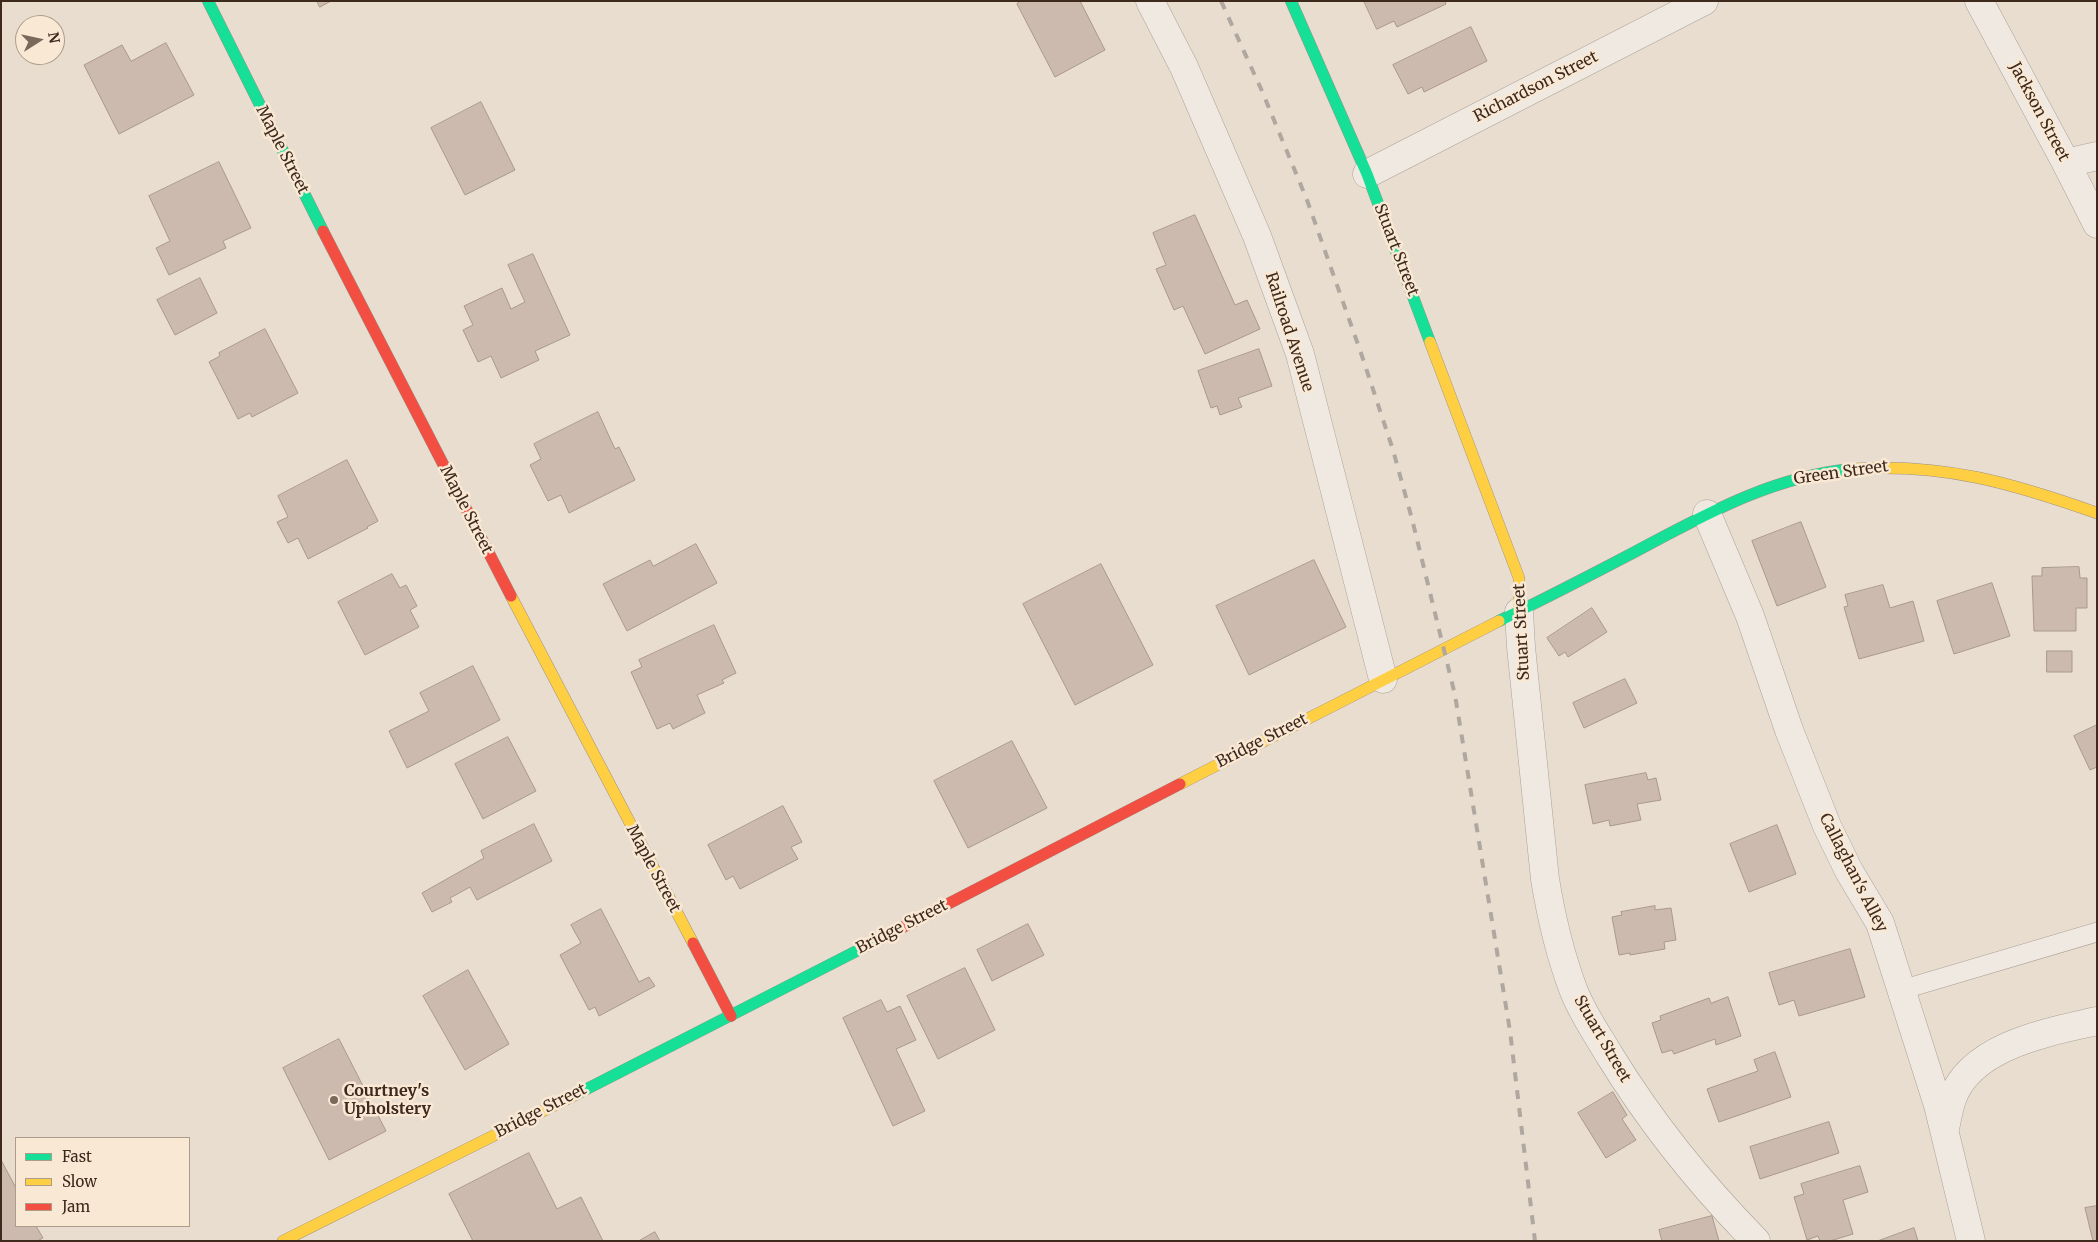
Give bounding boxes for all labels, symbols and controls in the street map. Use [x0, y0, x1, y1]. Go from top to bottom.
north arrow [15, 15, 65, 65]
text: N [44, 31, 64, 45]
street label: Richardson Street [1471, 47, 1601, 127]
street label: Jackson Street [2005, 59, 2073, 165]
street label: Maple Street [251, 103, 313, 197]
street label: Stuart Street [1370, 201, 1422, 299]
street label: Railroad Avenue [1261, 270, 1317, 394]
street label: Green Street [1792, 457, 1890, 489]
street label: Maple Street [435, 463, 497, 557]
street label: Stuart Street [1510, 583, 1534, 681]
street label: Bridge Street [1213, 710, 1311, 772]
street label: Callaghan's Alley [1815, 810, 1891, 936]
street label: Maple Street [622, 822, 684, 916]
street label: Bridge Street [853, 896, 951, 958]
street label: Stuart Street [1569, 992, 1635, 1086]
street label: Bridge Street [492, 1080, 590, 1142]
place label: Courtney's Upholstery [344, 1081, 431, 1119]
marker: Courtney's Upholstery [328, 1094, 340, 1106]
legend [15, 1137, 190, 1227]
text: Fast [62, 1147, 92, 1166]
text: Slow [62, 1172, 97, 1191]
text: Jam [62, 1197, 90, 1216]

